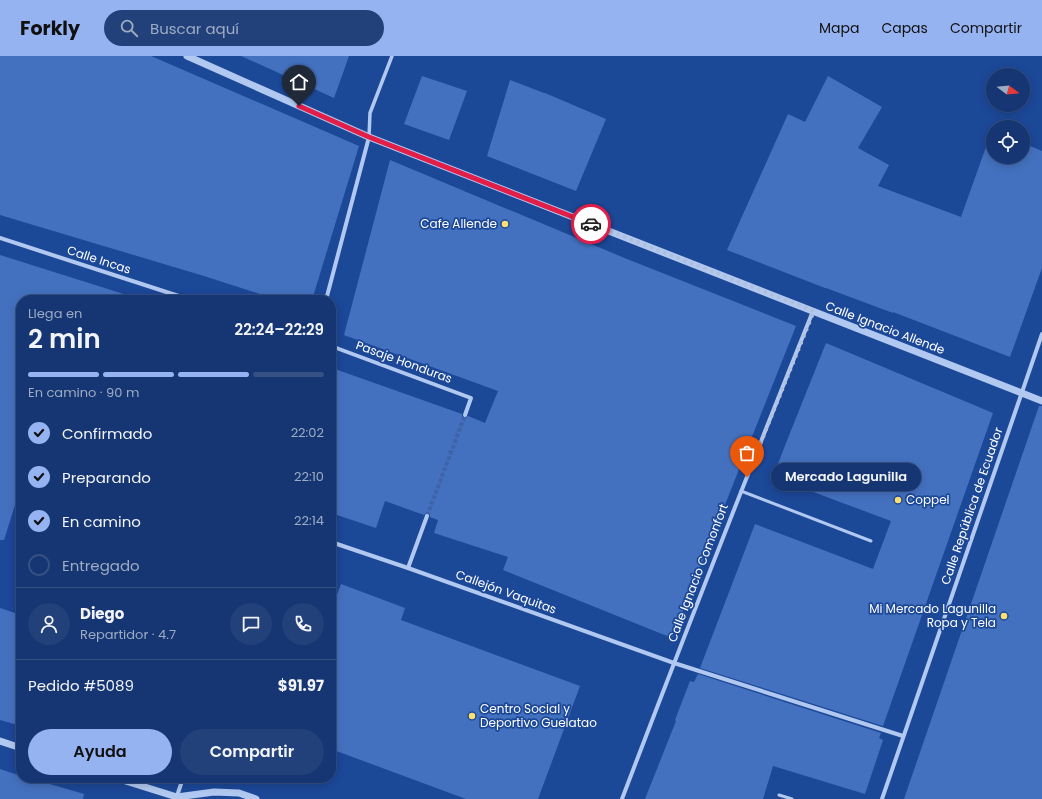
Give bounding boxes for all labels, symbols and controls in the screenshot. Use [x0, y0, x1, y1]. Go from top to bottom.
search box [104, 10, 384, 46]
text: Forkly [20, 15, 80, 42]
icon: search [118, 17, 140, 39]
text: Buscar aquí [150, 18, 239, 39]
text: Mapa [819, 18, 859, 38]
text: Capas [881, 18, 928, 38]
text: Compartir [950, 18, 1022, 38]
pin [282, 65, 316, 106]
north arrow [986, 68, 1030, 112]
map controls [986, 68, 1030, 164]
icon: home [288, 71, 310, 93]
button: locate [986, 120, 1030, 164]
courier [571, 204, 611, 244]
icon: car [580, 213, 602, 235]
place label: Cafe Allende [420, 215, 497, 232]
marker: Cafe Allende [500, 219, 510, 229]
street label: Calle Incas [65, 241, 133, 278]
street label: Calle Ignacio Allende [823, 297, 947, 358]
text: Llega en [28, 304, 82, 323]
text: 22:24–22:29 [235, 319, 324, 340]
text: 2 min [28, 321, 101, 357]
street label: Pasaje Honduras [354, 336, 455, 387]
text: En camino · 90 m [28, 383, 139, 402]
icon: check [28, 422, 50, 444]
text: Confirmado [62, 423, 152, 444]
text: 22:02 [291, 423, 324, 442]
street label: Calle República de Ecuador [937, 424, 1007, 587]
pin [730, 436, 764, 477]
icon: bag [736, 442, 758, 464]
callout: Mercado Lagunilla [771, 463, 921, 491]
icon: check [28, 466, 50, 488]
text: Preparando [62, 467, 151, 488]
text: 22:10 [294, 467, 324, 486]
text: Mercado Lagunilla [785, 467, 907, 486]
place label: Coppel [906, 491, 950, 508]
marker: Coppel [893, 495, 903, 505]
street label: Calle Ignacio Comonfort [663, 501, 732, 645]
icon: check [28, 510, 50, 532]
text: En camino [62, 511, 141, 532]
text: 22:14 [294, 511, 324, 530]
text: Entregado [62, 555, 140, 576]
street label: Callejón Vaquitas [453, 565, 559, 618]
place label: Mi Mercado Lagunilla Ropa y Tela [869, 600, 996, 631]
button: person [28, 603, 70, 645]
text: Diego [80, 603, 124, 624]
button: chat [230, 603, 272, 645]
button: phone [282, 603, 324, 645]
marker: Mi Mercado Lagunilla Ropa y Tela [999, 611, 1009, 621]
text: Repartidor · 4.7 [80, 625, 176, 644]
text: Pedido #5089 [28, 675, 134, 696]
text: $91.97 [278, 675, 324, 696]
place label: Centro Social y Deportivo Guelatao [480, 700, 597, 731]
marker: Centro Social y Deportivo Guelatao [467, 711, 477, 721]
button: Ayuda [28, 729, 172, 775]
button: Compartir [180, 729, 324, 775]

